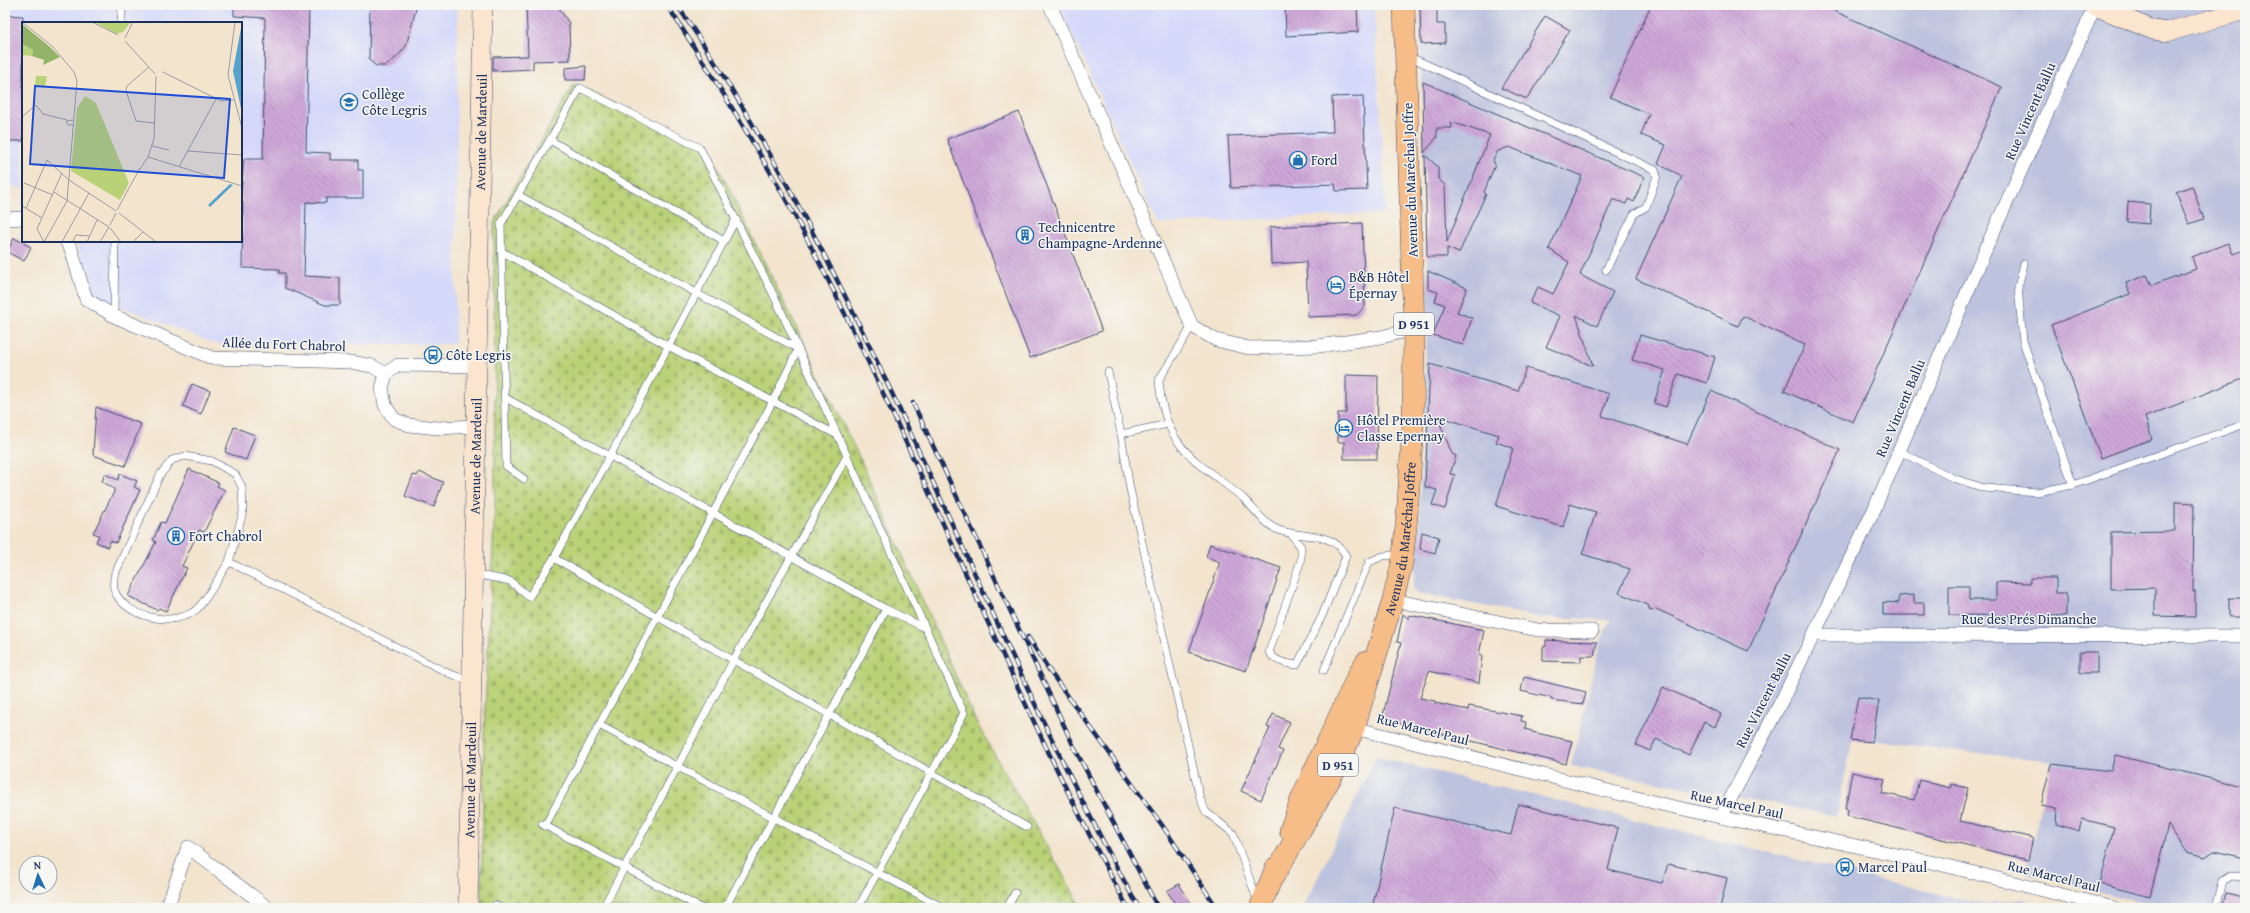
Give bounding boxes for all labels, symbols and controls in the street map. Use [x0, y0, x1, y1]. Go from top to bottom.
inset map [22, 22, 242, 242]
street label: Rue Vincent Ballu [2000, 59, 2061, 163]
street label: Avenue de Mardeuil [470, 74, 492, 191]
place label: Collège Côte Legris [362, 84, 427, 120]
school or university icon: Collège Côte Legris [339, 92, 359, 112]
street label: Avenue du Maréchal Joffre [1397, 102, 1423, 258]
shop icon: Ford [1288, 150, 1308, 170]
place label: Ford [1311, 150, 1338, 170]
place label: Technicentre Champagne-Ardenne [1038, 217, 1163, 253]
building icon: Technicentre Champagne-Ardenne [1015, 225, 1035, 245]
place label: B&B Hôtel Épernay [1349, 267, 1409, 303]
hotel icon: B&B Hôtel Épernay [1326, 275, 1346, 295]
road number: D 951 [1394, 313, 1434, 335]
street label: Allée du Fort Chabrol [222, 332, 346, 356]
bus stop icon: Côte Legris [423, 345, 443, 365]
place label: Côte Legris [446, 345, 511, 365]
street label: Rue Vincent Ballu [1870, 355, 1930, 460]
street label: Avenue de Mardeuil [465, 398, 486, 515]
place label: Hôtel Première Classe Epernay [1357, 410, 1446, 446]
hotel icon: Hôtel Première Classe Epernay [1334, 418, 1354, 438]
street label: Avenue du Maréchal Joffre [1379, 461, 1421, 618]
building icon: Fort Chabrol [166, 526, 186, 546]
place label: Fort Chabrol [189, 526, 262, 546]
street label: Rue des Prés Dimanche [1961, 609, 2097, 629]
street label: Rue Vincent Ballu [1730, 648, 1796, 751]
street label: Rue Marcel Paul [1375, 708, 1471, 750]
street label: Avenue de Mardeuil [459, 722, 481, 838]
road number: D 951 [1318, 754, 1358, 776]
street label: Rue Marcel Paul [1689, 784, 1785, 824]
north arrow [18, 855, 58, 895]
street label: Rue Marcel Paul [2006, 855, 2102, 897]
text: N [33, 857, 42, 873]
bus stop icon: Marcel Paul [1835, 857, 1855, 877]
place label: Marcel Paul [1858, 857, 1927, 877]

